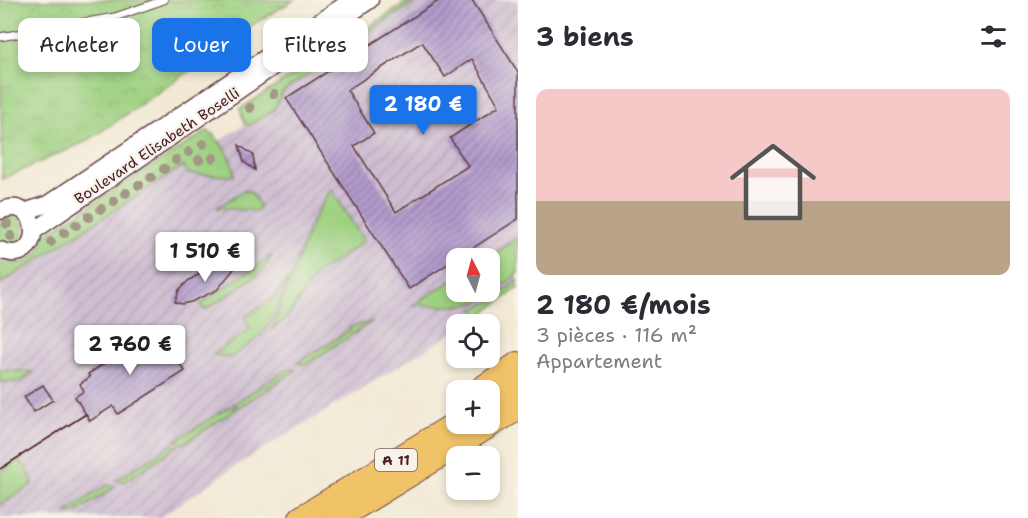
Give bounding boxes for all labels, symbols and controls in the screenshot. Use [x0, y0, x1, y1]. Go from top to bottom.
chip: Acheter [18, 18, 140, 72]
chip: Louer [152, 18, 251, 72]
chip: Filtres [263, 18, 368, 72]
text: 3 biens [536, 19, 634, 54]
icon: filters [977, 20, 1010, 53]
street label: Boulevard Elisabeth Boselli [70, 83, 244, 209]
pin: 2 180 € [368, 85, 478, 136]
text: 2 180 € [384, 91, 462, 117]
icon: home [719, 128, 827, 236]
pin: 1 510 € [150, 232, 260, 283]
text: 1 510 € [169, 238, 241, 264]
north arrow [446, 248, 500, 302]
map controls [446, 248, 500, 500]
text: 2 180 €/mois [536, 287, 711, 322]
button: locate [446, 314, 500, 368]
text: 3 pièces · 116 m² [536, 322, 697, 348]
pin: 2 760 € [75, 325, 185, 376]
text: 2 760 € [88, 331, 172, 357]
text: Appartement [536, 348, 662, 374]
button: + [446, 380, 500, 434]
button: − [446, 446, 500, 500]
road number: A 11 [375, 449, 417, 471]

